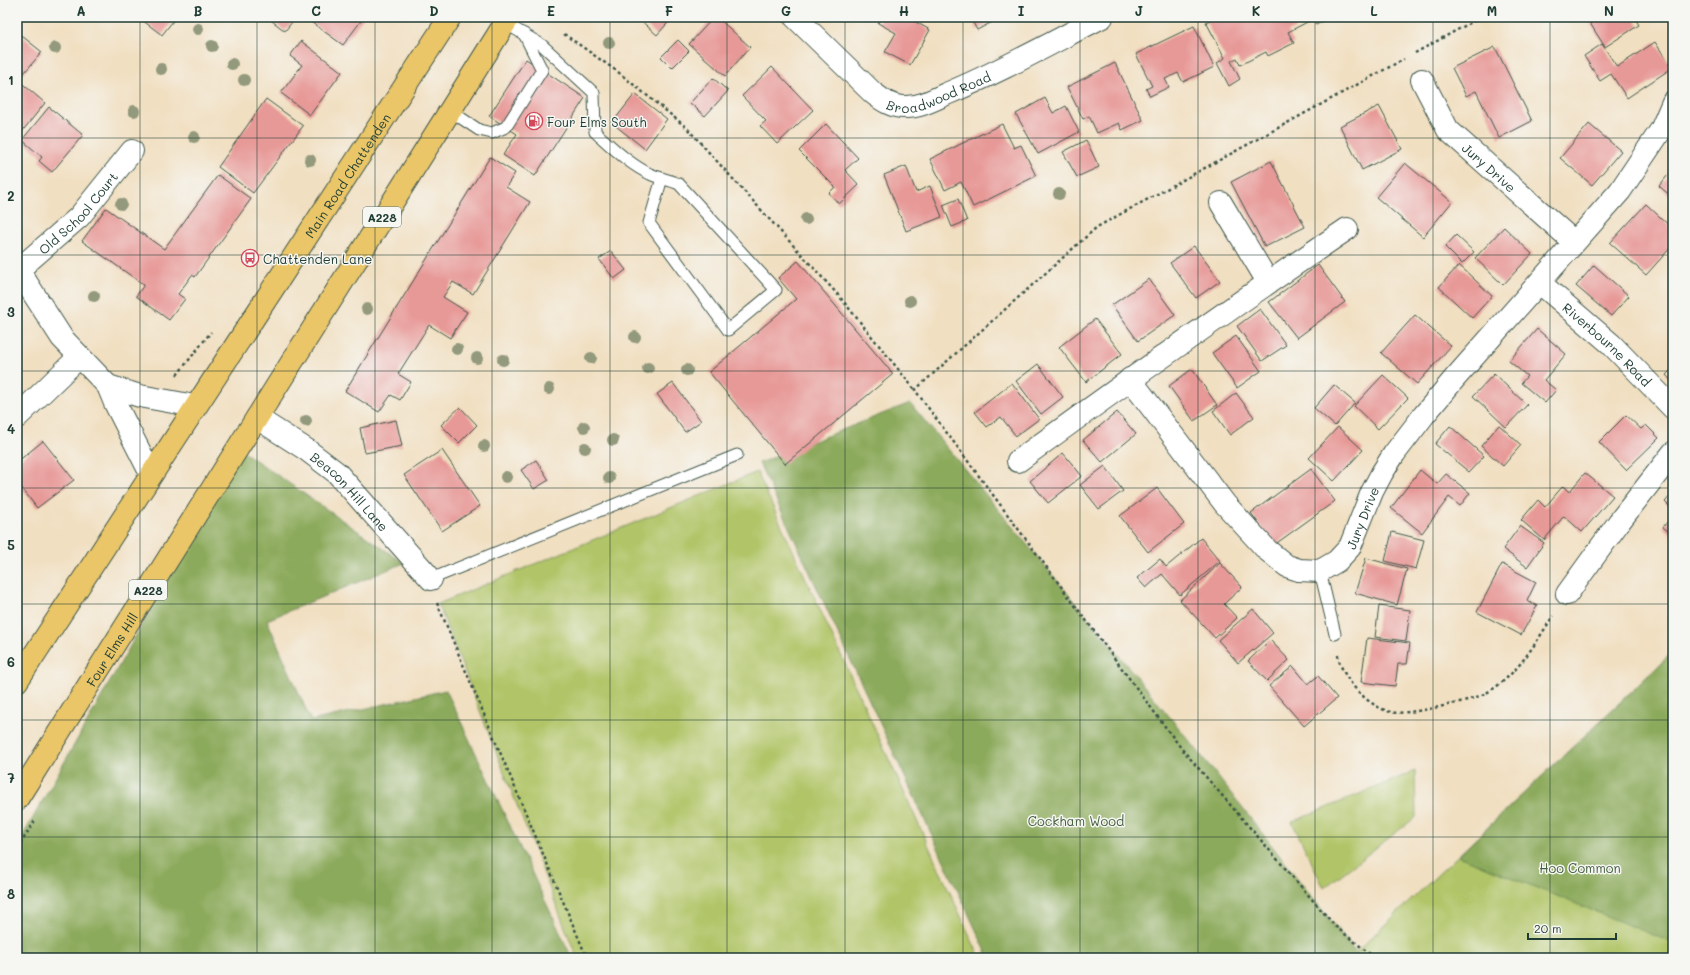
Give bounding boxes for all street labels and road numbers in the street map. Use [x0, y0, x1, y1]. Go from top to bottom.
street label: Broadwood Road [884, 67, 993, 116]
street label: Main Road Chattenden [300, 110, 394, 241]
street label: Jury Drive [1459, 139, 1520, 195]
street label: Old School Court [34, 168, 121, 257]
road number: A228 [363, 207, 401, 227]
street label: Riverbourne Road [1560, 298, 1655, 389]
street label: Beacon Hill Lane [307, 448, 393, 534]
street label: Jury Drive [1342, 483, 1382, 552]
road number: A228 [129, 580, 167, 600]
street label: Four Elms Hill [82, 609, 141, 689]

